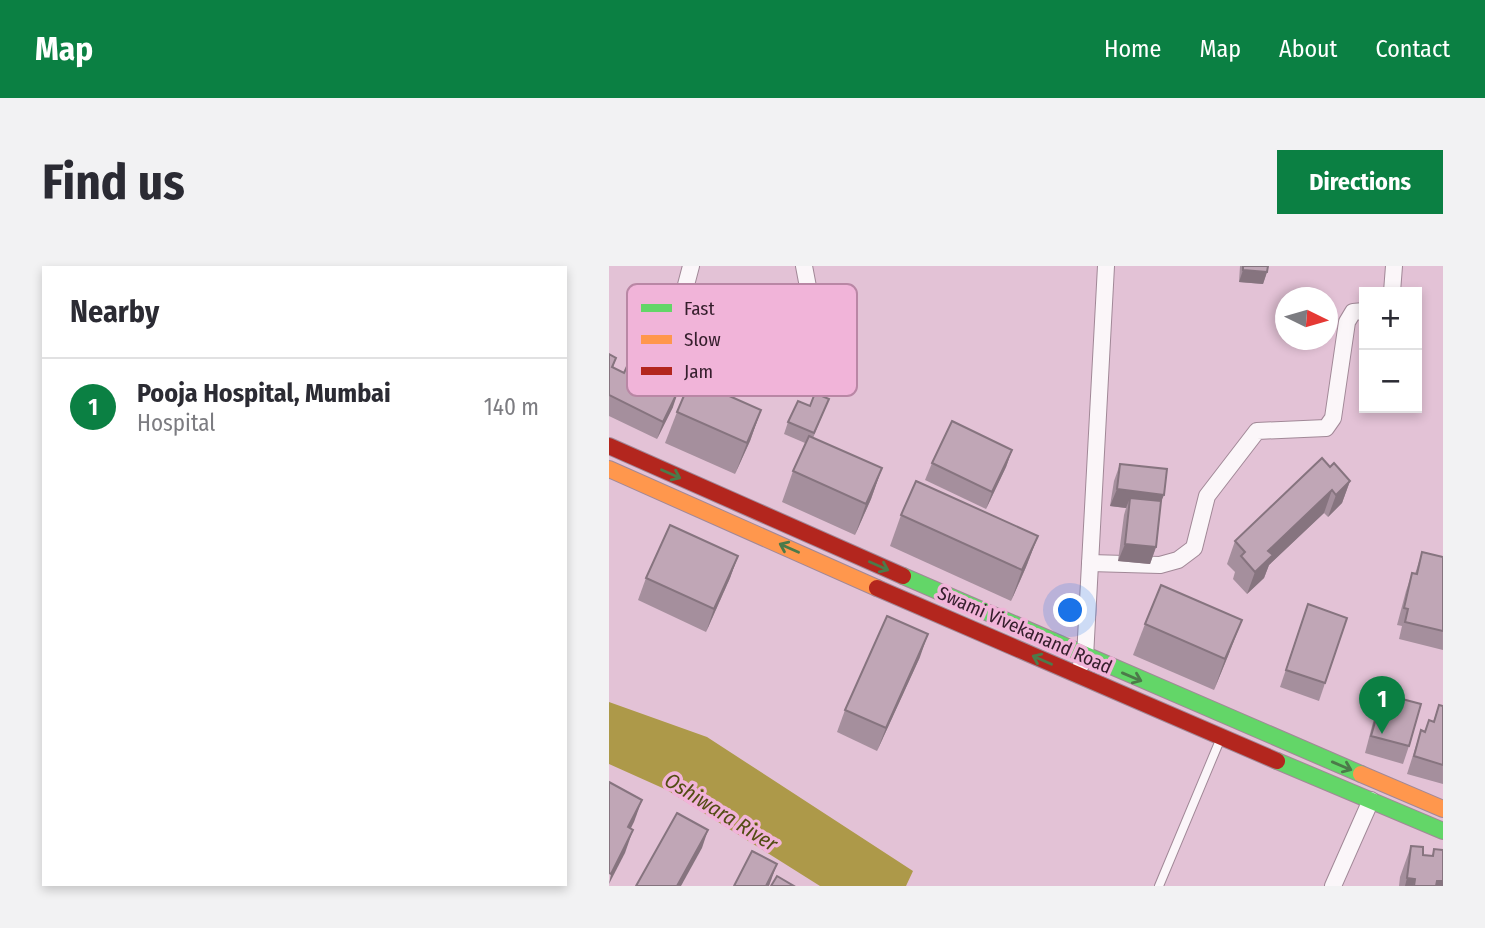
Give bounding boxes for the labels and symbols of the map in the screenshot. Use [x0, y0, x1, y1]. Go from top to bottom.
legend [627, 284, 857, 396]
north arrow [1275, 287, 1338, 350]
text: Fast [684, 297, 715, 320]
text: Slow [684, 328, 721, 351]
text: Jam [684, 360, 713, 383]
one-way arrow [660, 468, 682, 481]
one-way arrow [779, 541, 800, 554]
one-way arrow [868, 560, 890, 573]
street label: Swami Vivekanand Road [934, 581, 1116, 679]
your location [1053, 593, 1087, 627]
one-way arrow [1032, 653, 1053, 666]
one-way arrow [1121, 671, 1143, 684]
pin: 1 [1359, 676, 1405, 734]
one-way arrow [1331, 760, 1352, 773]
water label: Oshiwara River [660, 767, 783, 857]

